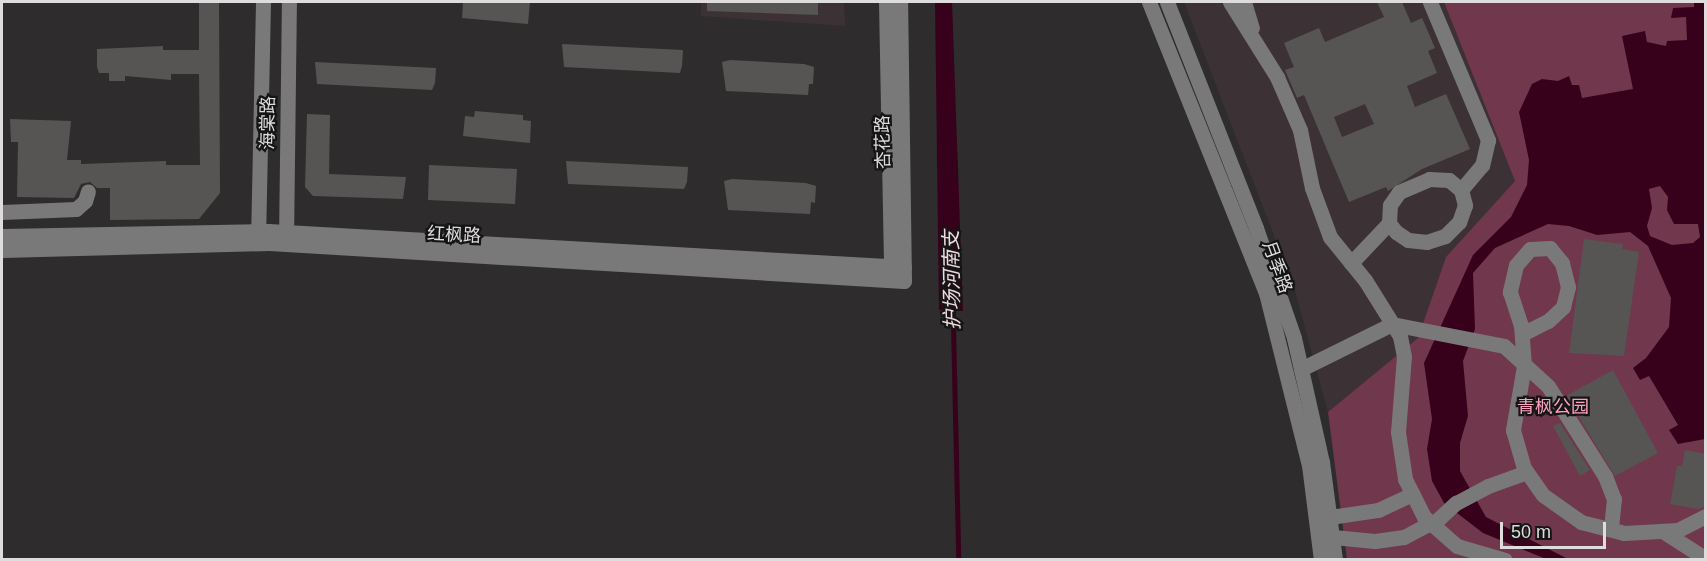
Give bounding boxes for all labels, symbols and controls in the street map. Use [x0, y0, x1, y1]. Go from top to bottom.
street label: 海棠路 [257, 96, 279, 150]
street label: 杏花路 [872, 115, 894, 169]
street label: 红枫路 [426, 223, 482, 247]
water label: 护场河南支 [939, 230, 965, 330]
street label: 月季路 [1258, 238, 1296, 296]
park label: 青枫公园 [1517, 396, 1589, 418]
scale bar [1503, 510, 1610, 548]
text: 50 m [1511, 522, 1551, 542]

